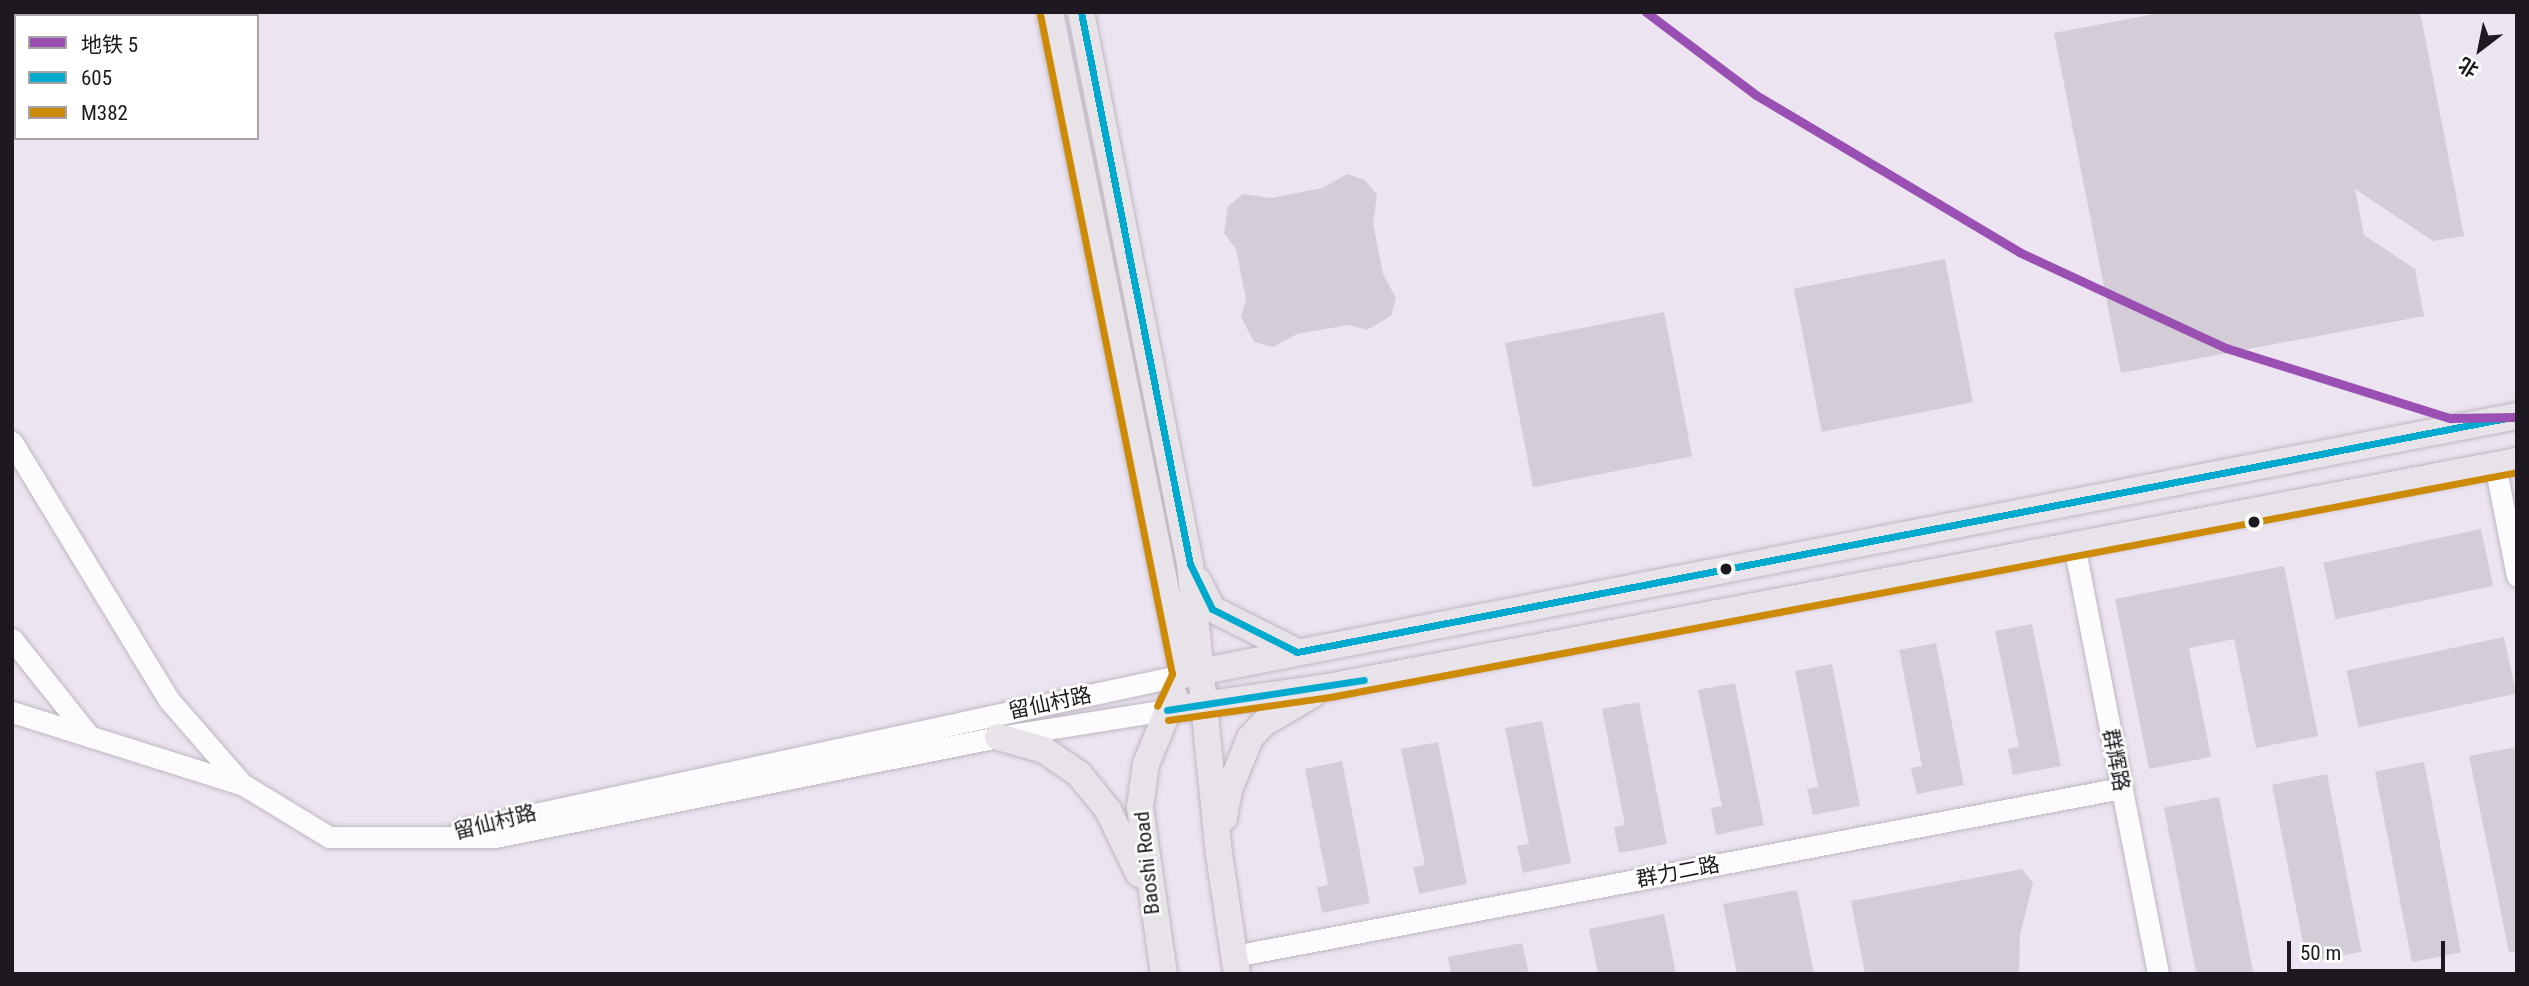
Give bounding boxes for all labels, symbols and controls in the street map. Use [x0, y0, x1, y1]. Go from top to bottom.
legend [14, 14, 259, 140]
north arrow [2445, 14, 2515, 84]
text: 地铁 5 [81, 33, 138, 57]
text: 北 [2454, 52, 2483, 82]
text: 605 [81, 66, 112, 90]
text: M382 [81, 101, 128, 125]
unlabelled marker [2247, 515, 2261, 529]
unlabelled marker [1719, 562, 1733, 576]
street label: 留仙村路 [1006, 682, 1094, 724]
street label: 群辉路 [2098, 727, 2134, 793]
street label: 留仙村路 [451, 800, 539, 844]
street label: Baoshi Road [1129, 810, 1165, 916]
street label: 群力二路 [1634, 852, 1722, 892]
scale bar [2291, 926, 2448, 970]
text: 50 m [2300, 941, 2341, 965]

